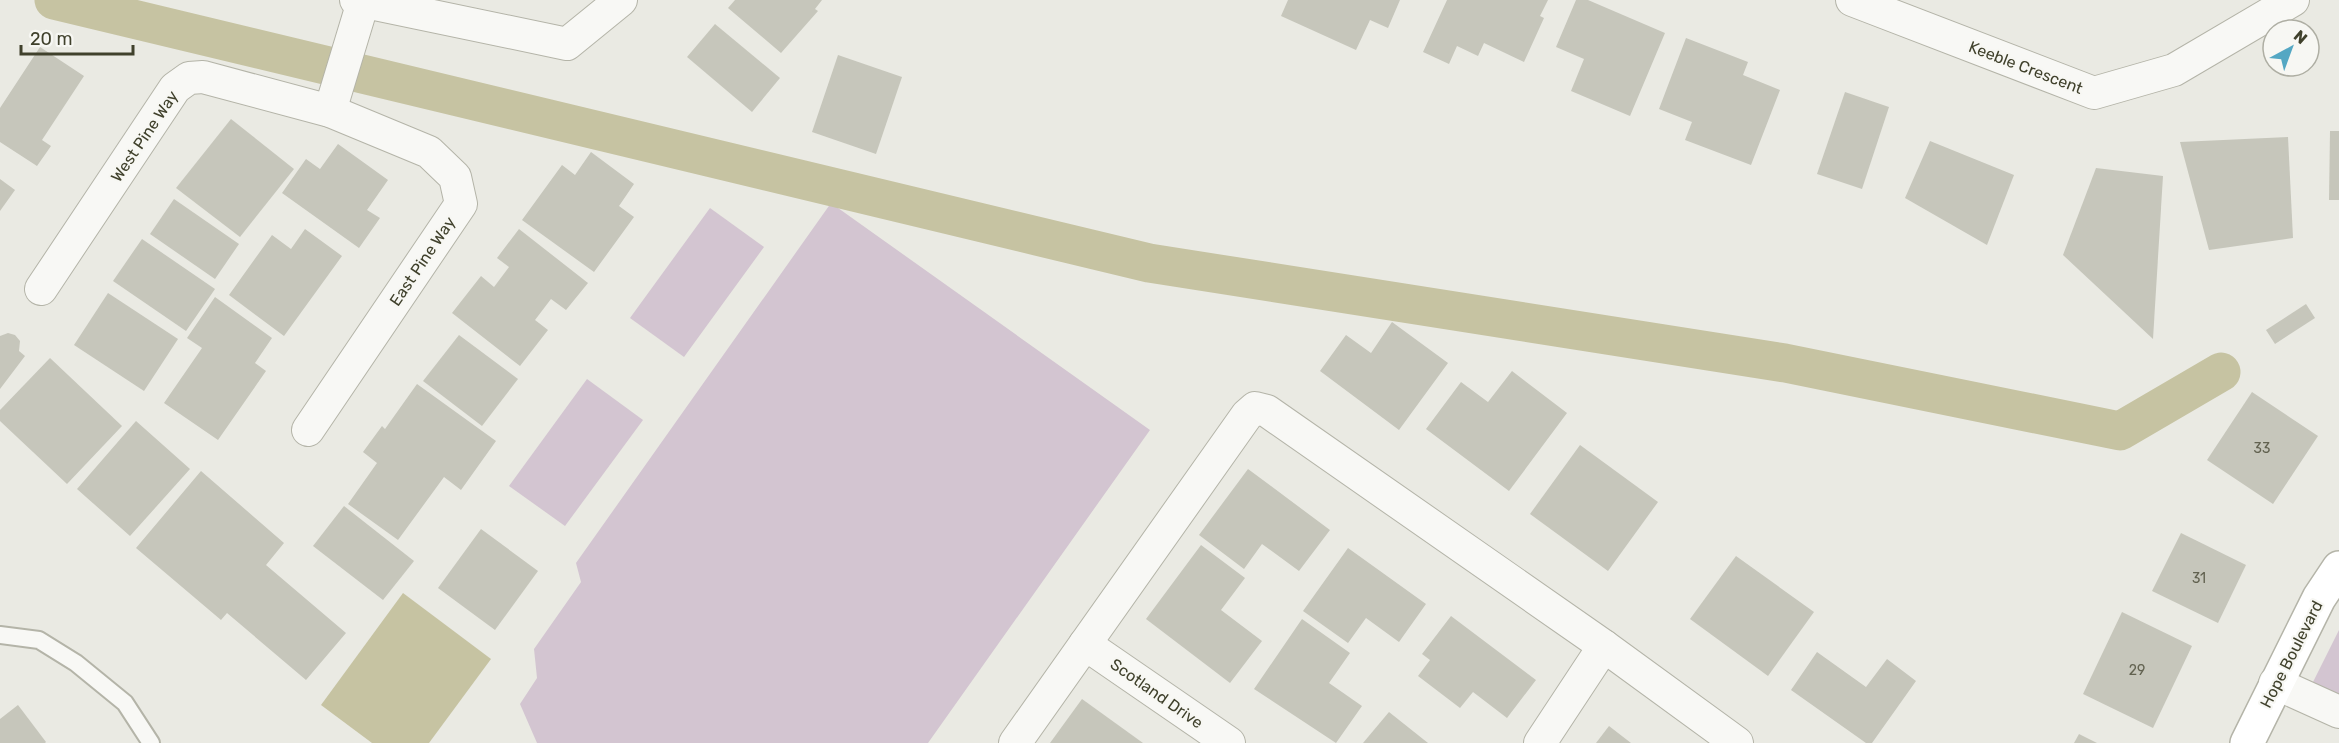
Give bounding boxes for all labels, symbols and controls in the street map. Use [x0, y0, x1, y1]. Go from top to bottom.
scale bar [21, 18, 134, 56]
north arrow [2261, 18, 2321, 78]
text: N [2290, 26, 2311, 48]
text: 20 m [30, 28, 72, 50]
street label: Keeble Crescent [1966, 37, 2086, 98]
street label: West Pine Way [107, 87, 182, 186]
street label: East Pine Way [386, 213, 459, 309]
house number: 33 [2254, 440, 2270, 457]
house number: 31 [2192, 570, 2206, 587]
street label: Hope Boulevard [2256, 597, 2327, 711]
street label: Scotland Drive [1107, 655, 1207, 732]
house number: 29 [2129, 662, 2145, 679]

